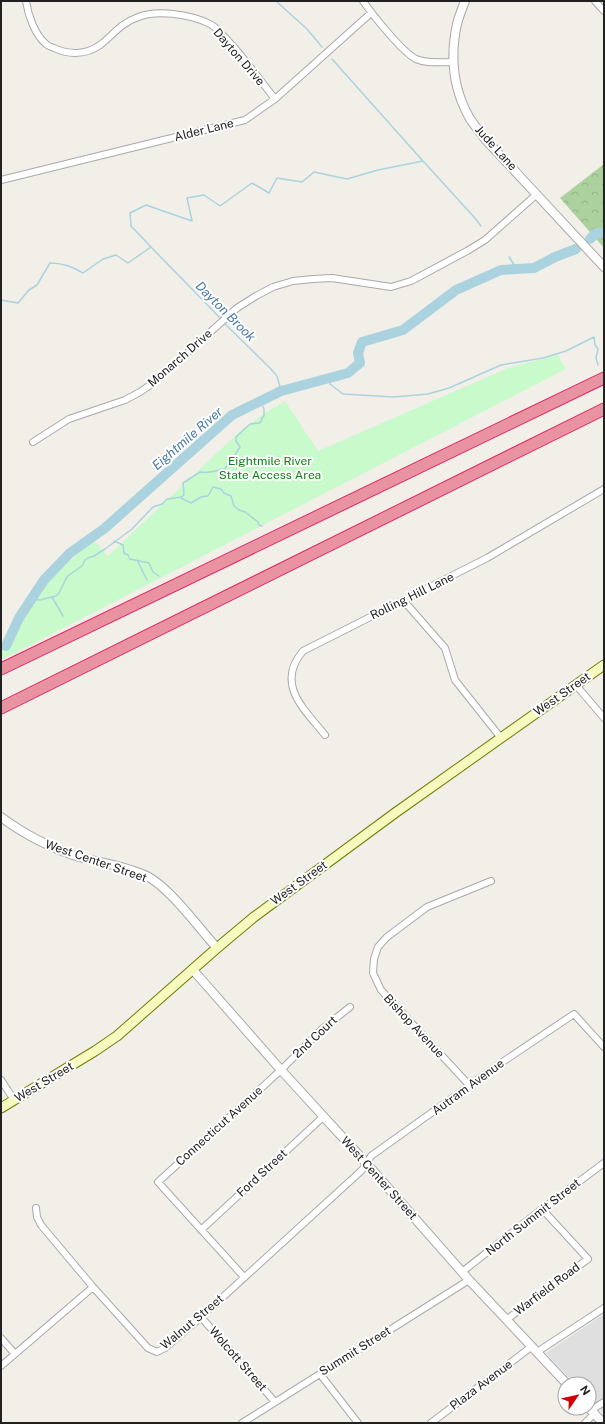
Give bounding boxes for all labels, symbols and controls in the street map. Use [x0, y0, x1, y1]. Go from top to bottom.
street label: Dayton Drive [210, 26, 268, 89]
street label: Alder Lane [173, 116, 235, 144]
street label: Jude Lane [472, 123, 520, 173]
water label: Dayton Brook [193, 278, 259, 344]
street label: Monarch Drive [145, 326, 215, 390]
water label: Eightmile River [149, 404, 226, 473]
park label: Eightmile River State Access Area [219, 454, 321, 482]
street label: Rolling Hill Lane [368, 570, 456, 622]
street label: West Street [531, 669, 593, 719]
street label: West Center Street [43, 837, 149, 885]
street label: West Street [268, 858, 330, 908]
street label: Bishop Avenue [381, 991, 447, 1061]
street label: 2nd Court [290, 1013, 340, 1061]
street label: Autram Avenue [429, 1056, 507, 1118]
street label: West Street [12, 1059, 76, 1105]
street label: Connecticut Avenue [173, 1083, 265, 1169]
street label: West Center Street [338, 1134, 420, 1223]
street label: Ford Street [234, 1146, 290, 1200]
street label: North Summit Street [483, 1176, 583, 1258]
street label: Warfield Road [511, 1260, 583, 1318]
street label: Walnut Street [158, 1291, 226, 1352]
street label: Summit Street [317, 1323, 394, 1379]
street label: Wolcott Street [206, 1324, 270, 1394]
street label: Plaza Avenue [447, 1357, 515, 1413]
north arrow [557, 1376, 597, 1416]
text: N [578, 1383, 593, 1397]

